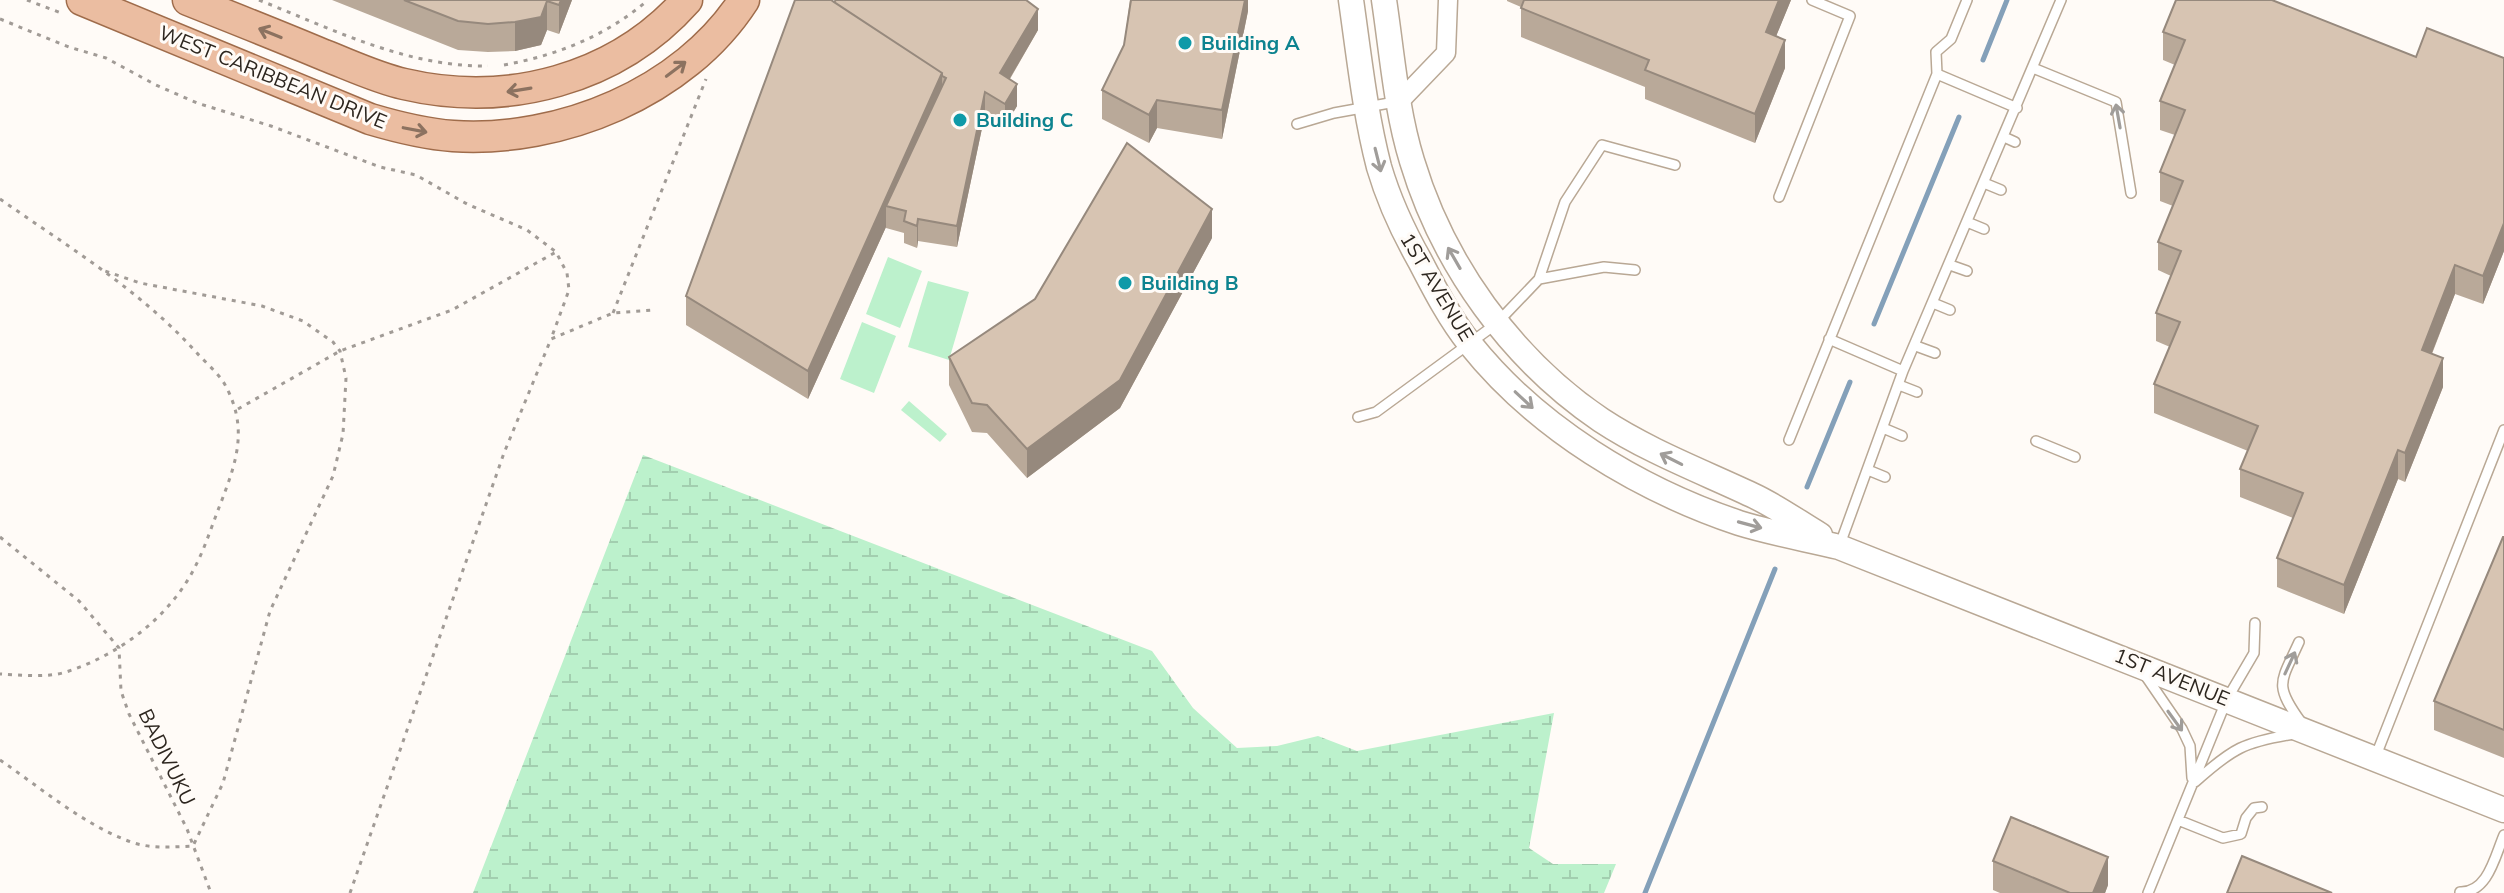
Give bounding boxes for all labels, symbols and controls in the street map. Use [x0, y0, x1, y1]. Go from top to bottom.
street label: WEST CARIBBEAN DRIVE [156, 19, 391, 134]
one-way arrow [258, 24, 283, 39]
place label: Building A [1201, 30, 1300, 55]
marker: Building A [1176, 34, 1194, 52]
one-way arrow [665, 61, 687, 77]
one-way arrow [507, 83, 532, 98]
one-way arrow [2109, 104, 2124, 129]
place label: Building C [976, 107, 1073, 132]
marker: Building C [951, 111, 969, 129]
one-way arrow [401, 124, 427, 139]
one-way arrow [1371, 146, 1386, 172]
street label: 1ST AVENUE [1395, 228, 1480, 346]
one-way arrow [1446, 247, 1462, 270]
place label: Building B [1141, 270, 1239, 295]
marker: Building B [1116, 274, 1134, 292]
one-way arrow [1514, 390, 1534, 408]
one-way arrow [1660, 450, 1684, 466]
one-way arrow [1736, 518, 1762, 533]
street label: 1ST AVENUE [2111, 642, 2233, 711]
one-way arrow [2283, 651, 2298, 675]
street label: BADIVUKU [133, 705, 201, 809]
one-way arrow [2166, 710, 2183, 731]

